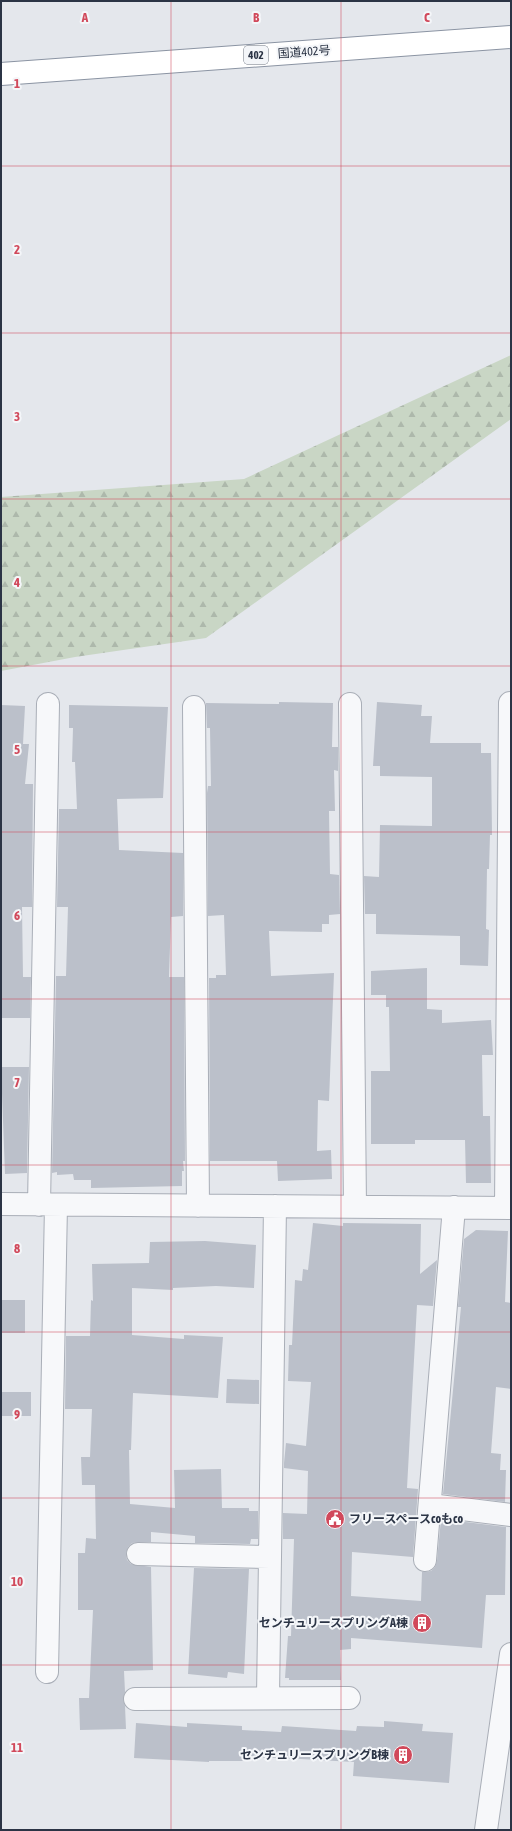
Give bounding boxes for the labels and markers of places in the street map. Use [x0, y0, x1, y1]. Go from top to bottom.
public building icon: フリースペースcoもco [324, 1508, 346, 1530]
place label: フリースペースcoもco [349, 1512, 463, 1526]
building icon: センチュリースプリングA棟 [411, 1612, 433, 1634]
place label: センチュリースプリングA棟 [259, 1616, 408, 1630]
building icon: センチュリースプリングB棟 [392, 1744, 414, 1766]
place label: センチュリースプリングB棟 [240, 1748, 389, 1762]

